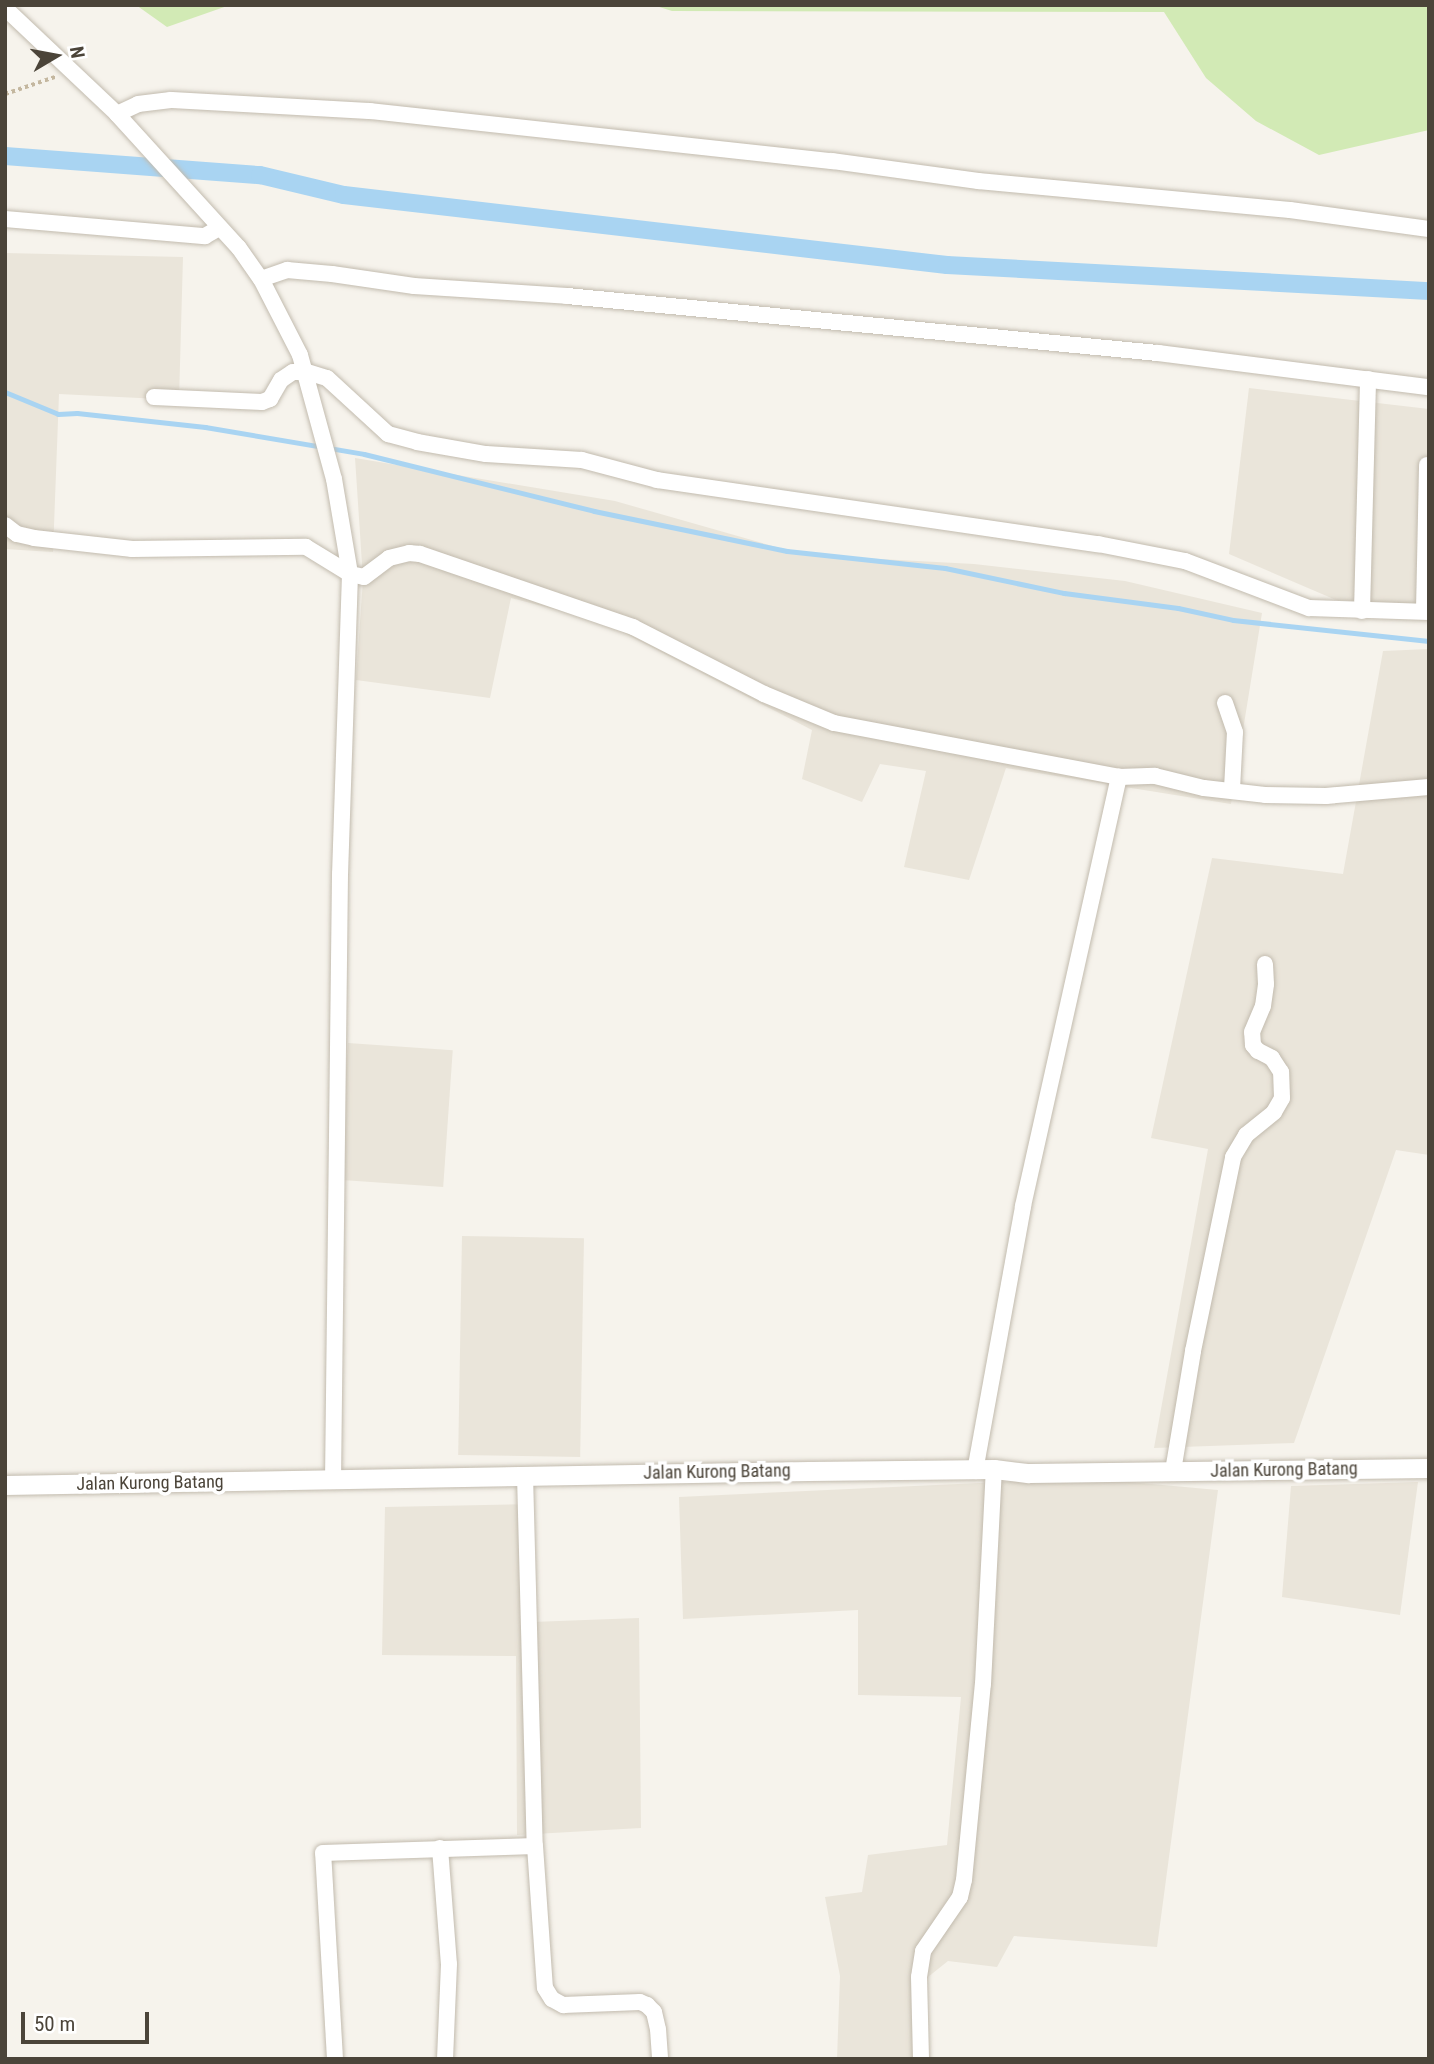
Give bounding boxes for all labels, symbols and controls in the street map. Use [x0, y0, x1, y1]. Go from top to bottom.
north arrow [21, 21, 91, 91]
text: N [65, 45, 90, 60]
street label: Jalan Kurong Batang [1210, 1458, 1358, 1482]
street label: Jalan Kurong Batang [643, 1460, 791, 1484]
street label: Jalan Kurong Batang [76, 1471, 224, 1495]
scale bar [24, 1997, 152, 2041]
text: 50 m [34, 2012, 75, 2036]

